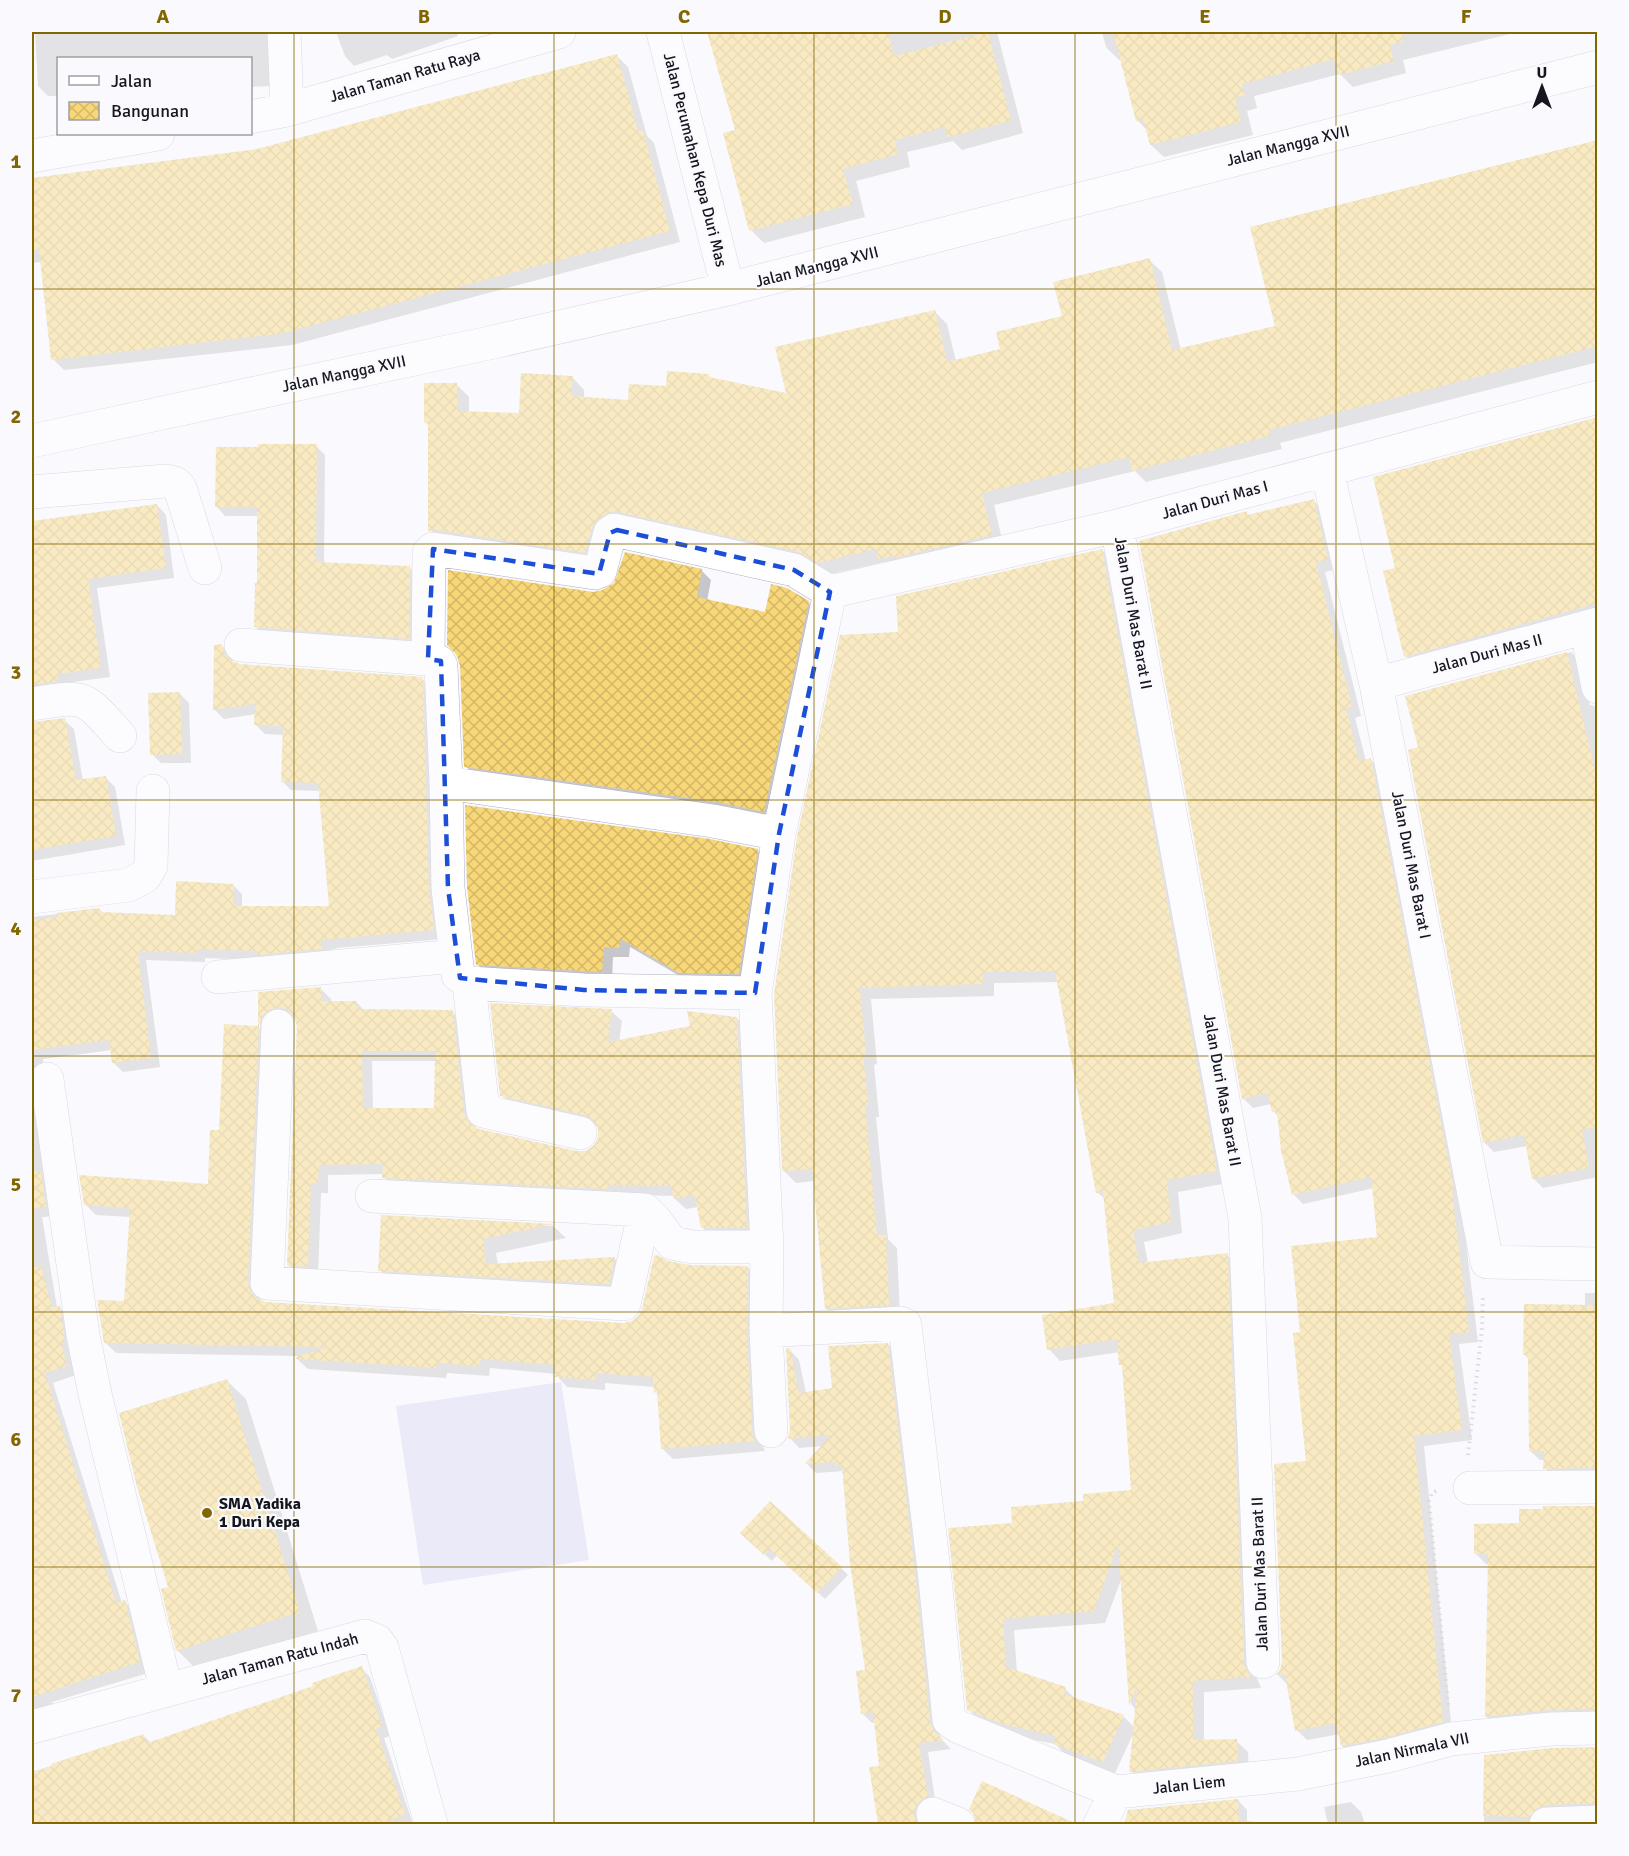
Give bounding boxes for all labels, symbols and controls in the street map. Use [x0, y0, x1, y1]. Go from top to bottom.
text: A [157, 4, 170, 29]
text: B [418, 4, 430, 29]
text: C [678, 4, 690, 29]
text: D [938, 4, 952, 29]
text: E [1199, 4, 1211, 29]
text: F [1461, 4, 1472, 29]
street label: Jalan Taman Ratu Raya [327, 45, 483, 107]
street label: Jalan Perumahan Kepa Duri Mas [659, 51, 731, 269]
legend [57, 57, 252, 135]
north arrow [1512, 57, 1572, 117]
text: U [1537, 63, 1547, 83]
text: Jalan [111, 70, 152, 92]
text: Bangunan [111, 100, 189, 122]
street label: Jalan Mangga XVII [1224, 121, 1352, 171]
text: 1 [11, 149, 22, 174]
street label: Jalan Mangga XVII [753, 242, 881, 292]
street label: Jalan Mangga XVII [280, 351, 408, 397]
text: 2 [11, 404, 21, 429]
street label: Jalan Duri Mas I [1160, 476, 1270, 524]
street label: Jalan Duri Mas Barat II [1110, 535, 1156, 691]
street label: Jalan Duri Mas II [1429, 630, 1545, 678]
text: 3 [11, 660, 21, 685]
street label: Jalan Duri Mas Barat I [1387, 789, 1435, 941]
text: 4 [11, 916, 22, 941]
street label: Jalan Duri Mas Barat II [1199, 1012, 1245, 1168]
text: 5 [11, 1172, 21, 1197]
text: 6 [11, 1427, 22, 1452]
place label: SMA Yadika 1 Duri Kepa [219, 1494, 301, 1532]
street label: Jalan Duri Mas Barat II [1247, 1496, 1273, 1652]
marker: SMA Yadika 1 Duri Kepa [200, 1506, 214, 1520]
street label: Jalan Taman Ratu Indah [199, 1628, 361, 1690]
text: 7 [11, 1683, 22, 1708]
street label: Jalan Nirmala VII [1353, 1728, 1471, 1772]
street label: Jalan Liem [1152, 1771, 1226, 1799]

